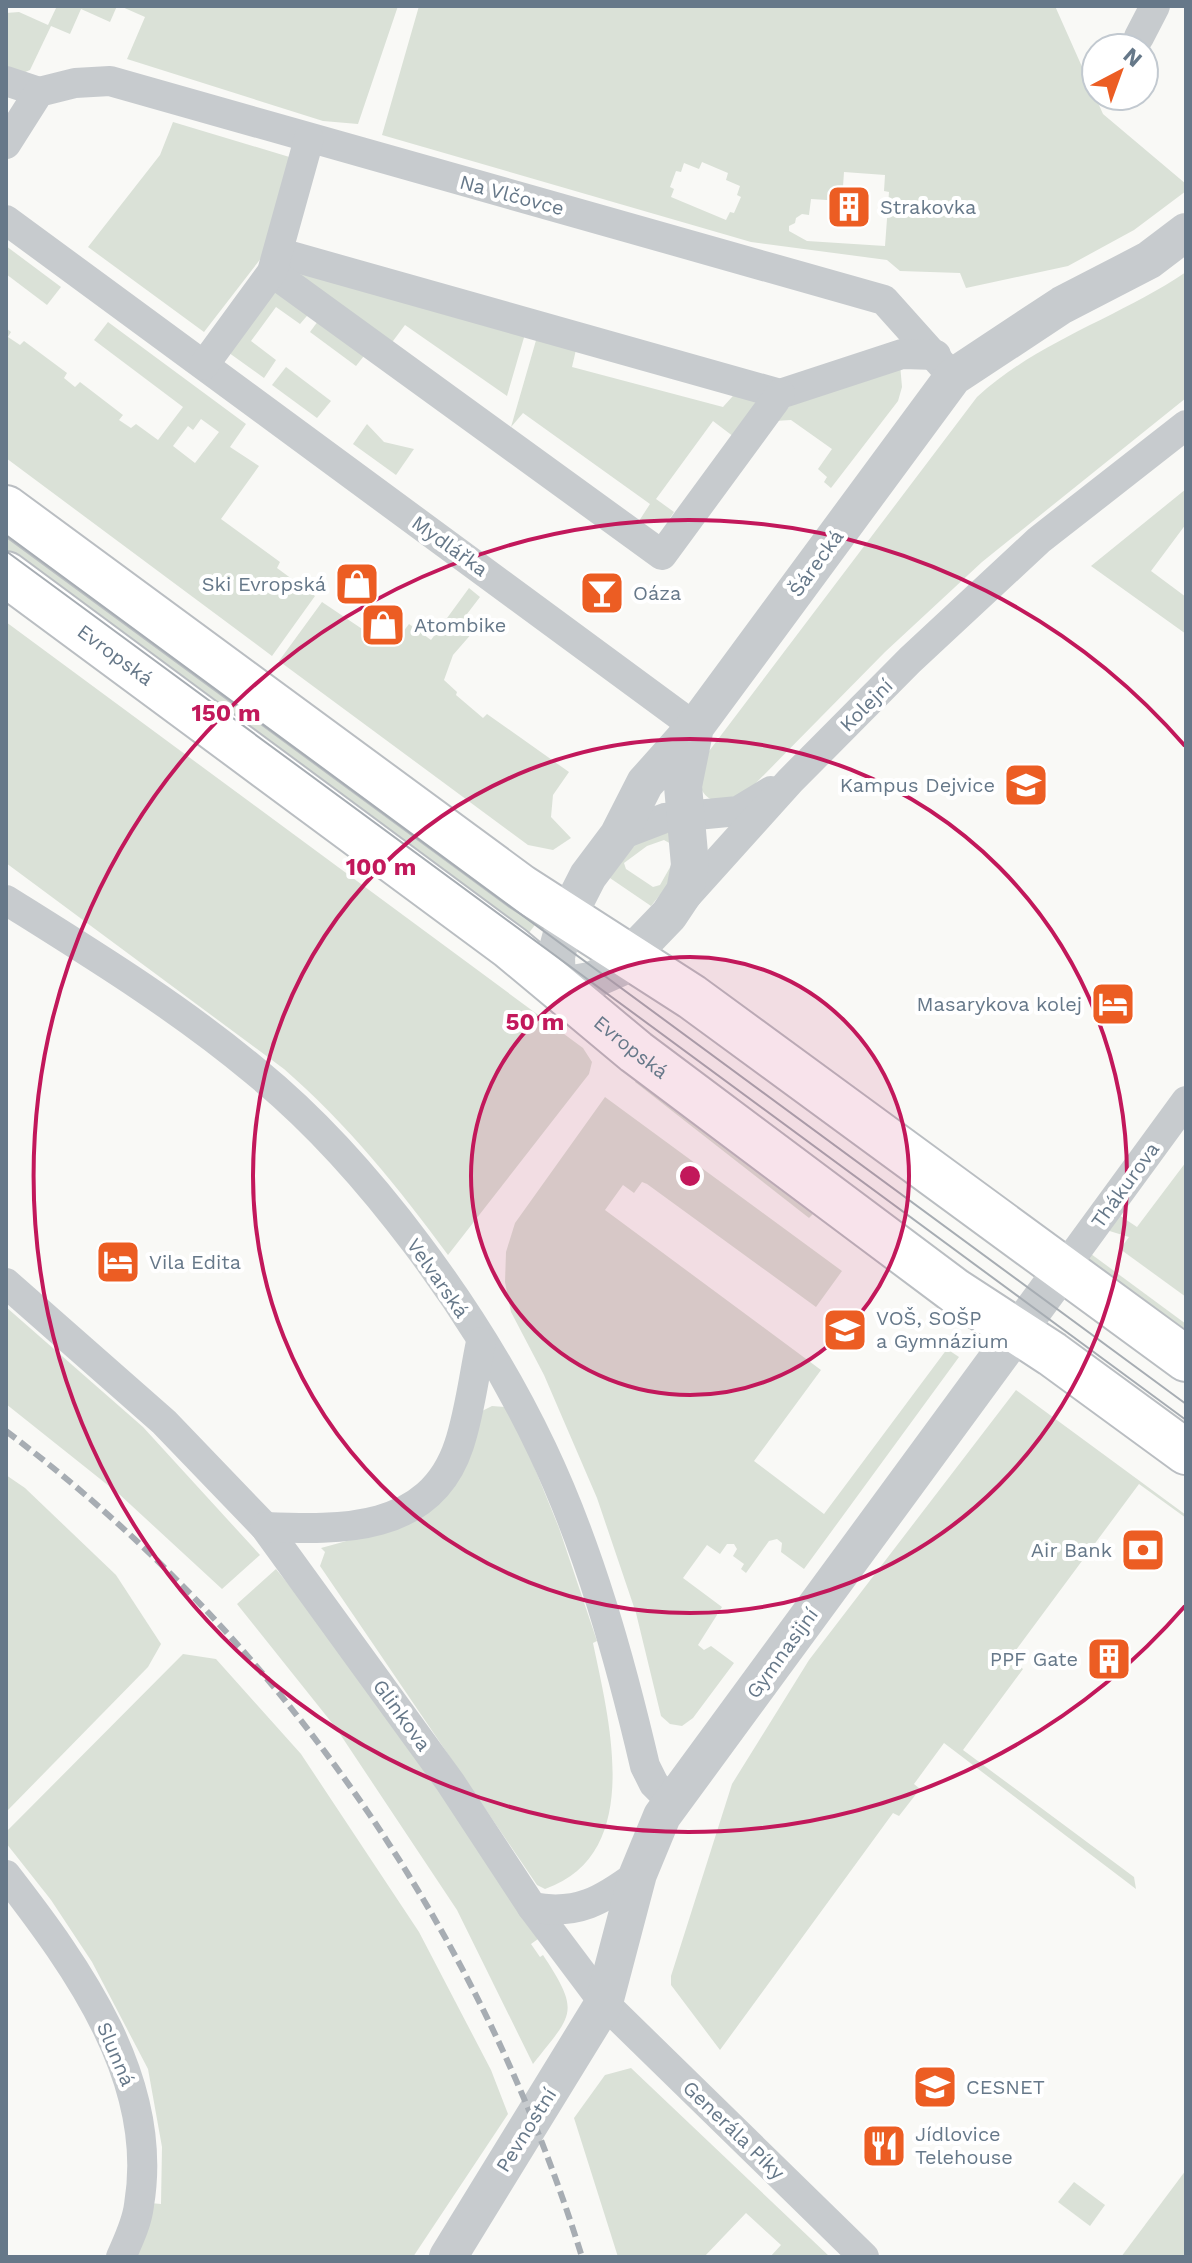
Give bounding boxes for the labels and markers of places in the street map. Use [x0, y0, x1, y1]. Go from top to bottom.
building icon: Strakovka [825, 183, 873, 231]
place label: Strakovka [880, 195, 976, 219]
shop icon: Ski Evropská [333, 560, 381, 608]
bar icon: Oáza [578, 569, 626, 617]
place label: Ski Evropská [202, 572, 326, 596]
place label: Oáza [633, 581, 681, 605]
shop icon: Atombike [359, 601, 407, 649]
place label: Atombike [414, 613, 506, 637]
school or university icon: Kampus Dejvice [1002, 761, 1050, 809]
place label: Kampus Dejvice [840, 773, 995, 797]
hotel icon: Masarykova kolej [1089, 980, 1137, 1028]
place label: Masarykova kolej [917, 992, 1082, 1016]
centre of rings [676, 1162, 704, 1190]
hotel icon: Vila Edita [94, 1238, 142, 1286]
place label: Vila Edita [149, 1250, 241, 1274]
school or university icon: VOŠ, SOŠP a Gymnázium [821, 1306, 869, 1354]
place label: VOŠ, SOŠP a Gymnázium [876, 1306, 1009, 1353]
bank icon: Air Bank [1119, 1526, 1167, 1574]
place label: Air Bank [1031, 1538, 1112, 1562]
building icon: PPF Gate [1085, 1635, 1133, 1683]
place label: PPF Gate [990, 1647, 1078, 1671]
school or university icon: CESNET [911, 2063, 959, 2111]
place label: CESNET [966, 2075, 1045, 2099]
restaurant icon: Jídlovice Telehouse [860, 2122, 908, 2170]
place label: Jídlovice Telehouse [915, 2122, 1013, 2169]

